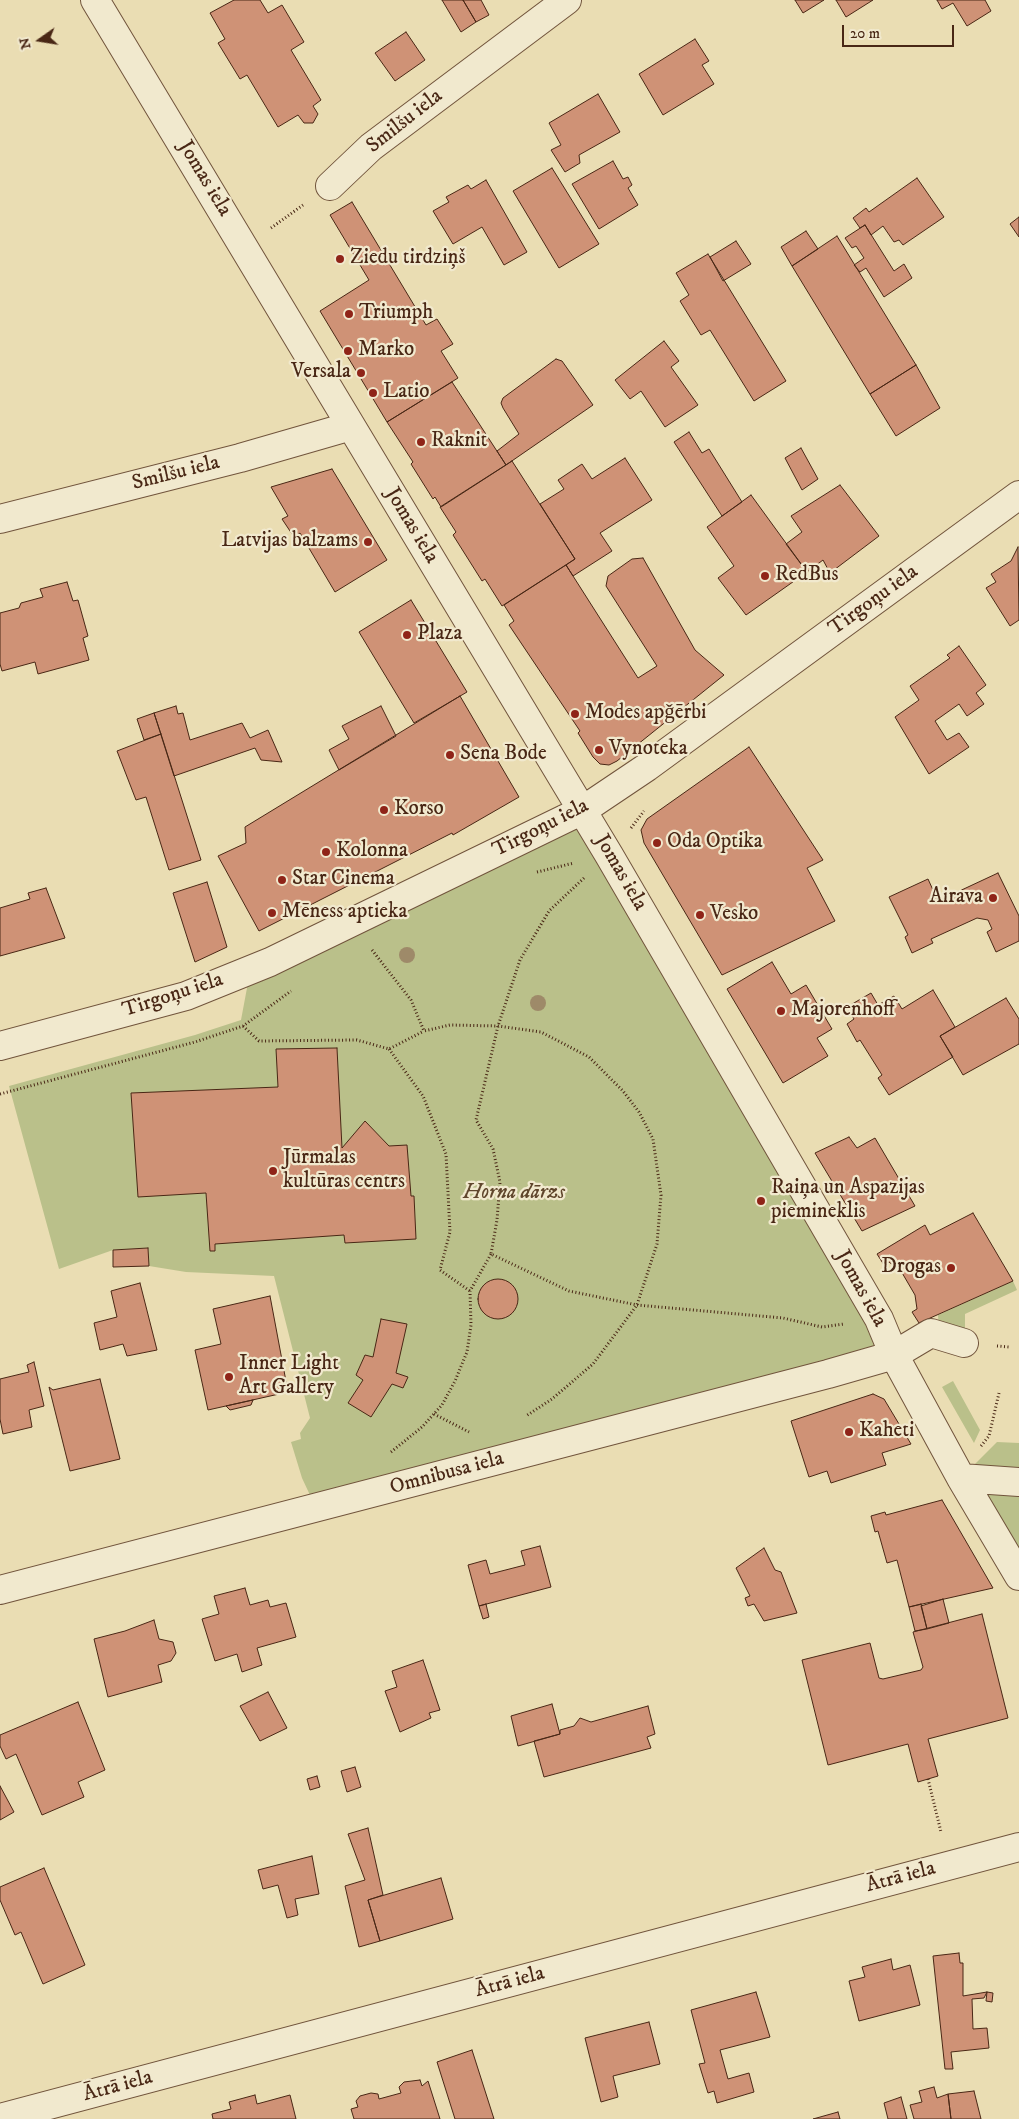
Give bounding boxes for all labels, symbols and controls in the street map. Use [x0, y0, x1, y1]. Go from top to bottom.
north arrow [15, 15, 65, 65]
scale bar [844, 15, 956, 47]
text: 20 m [850, 24, 880, 43]
text: N [15, 36, 35, 51]
street label: Smilšu iela [362, 85, 448, 159]
street label: Jomas iela [172, 137, 236, 221]
place label: Ziedu tirdziņš [350, 246, 466, 272]
marker: Ziedu tirdziņš [334, 253, 346, 265]
place label: Triumph [359, 301, 433, 327]
marker: Triumph [343, 308, 355, 320]
place label: Marko [358, 338, 414, 364]
marker: Marko [342, 345, 354, 357]
place label: Versala [291, 360, 351, 386]
marker: Versala [355, 367, 367, 379]
place label: Latio [383, 380, 429, 406]
marker: Latio [367, 387, 379, 399]
place label: Raknit [431, 429, 487, 455]
marker: Raknit [415, 436, 427, 448]
street label: Smilšu iela [130, 451, 222, 497]
street label: Jomas iela [379, 484, 443, 568]
place label: Latvijas balzams [221, 529, 358, 555]
marker: Latvijas balzams [362, 536, 374, 548]
street label: Tirgoņu iela [824, 560, 924, 642]
place label: RedBus [775, 563, 838, 589]
marker: RedBus [759, 570, 771, 582]
place label: Plaza [417, 622, 462, 648]
marker: Plaza [401, 629, 413, 641]
place label: Modes apǧērbi [585, 701, 707, 727]
marker: Modes apǧērbi [569, 708, 581, 720]
place label: Vynoteka [609, 737, 688, 763]
place label: Sena Bode [460, 742, 547, 768]
marker: Vynoteka [593, 744, 605, 756]
marker: Sena Bode [444, 749, 456, 761]
street label: Tirgoņu iela [489, 794, 593, 864]
place label: Korso [394, 797, 444, 823]
marker: Korso [378, 804, 390, 816]
street label: Jomas iela [588, 830, 652, 916]
place label: Oda Optika [667, 830, 763, 856]
marker: Oda Optika [651, 837, 663, 849]
place label: Kolonna [336, 839, 408, 865]
marker: Kolonna [320, 846, 332, 858]
place label: Star Cinema [292, 867, 395, 893]
marker: Star Cinema [276, 874, 288, 886]
place label: Airava [929, 885, 983, 911]
marker: Airava [987, 892, 999, 904]
place label: Mēness aptieka [282, 900, 407, 926]
place label: Vesko [710, 902, 758, 928]
marker: Mēness aptieka [266, 907, 278, 919]
marker: Vesko [694, 909, 706, 921]
street label: Tirgoņu iela [120, 968, 226, 1024]
place label: Majorenhoff [791, 998, 895, 1024]
marker: Majorenhoff [775, 1005, 787, 1017]
place label: Jūrmalas kultūras centrs [283, 1146, 405, 1196]
marker: Jūrmalas kultūras centrs [267, 1165, 279, 1177]
place label: Raiņa un Aspazijas piemineklis [771, 1176, 925, 1226]
park label: Horna dārzs [463, 1181, 565, 1207]
marker: Raiņa un Aspazijas piemineklis [755, 1195, 767, 1207]
street label: Jomas iela [829, 1246, 891, 1332]
place label: Drogas [881, 1255, 941, 1281]
marker: Drogas [945, 1262, 957, 1274]
place label: Inner Light Art Gallery [239, 1352, 339, 1402]
marker: Inner Light Art Gallery [223, 1371, 235, 1383]
place label: Kaheti [859, 1419, 914, 1445]
marker: Kaheti [843, 1426, 855, 1438]
street label: Omnibusa iela [387, 1447, 507, 1501]
street label: Ātrā iela [864, 1857, 938, 1899]
street label: Ātrā iela [473, 1962, 547, 2004]
street label: Ātrā iela [81, 2066, 155, 2108]

